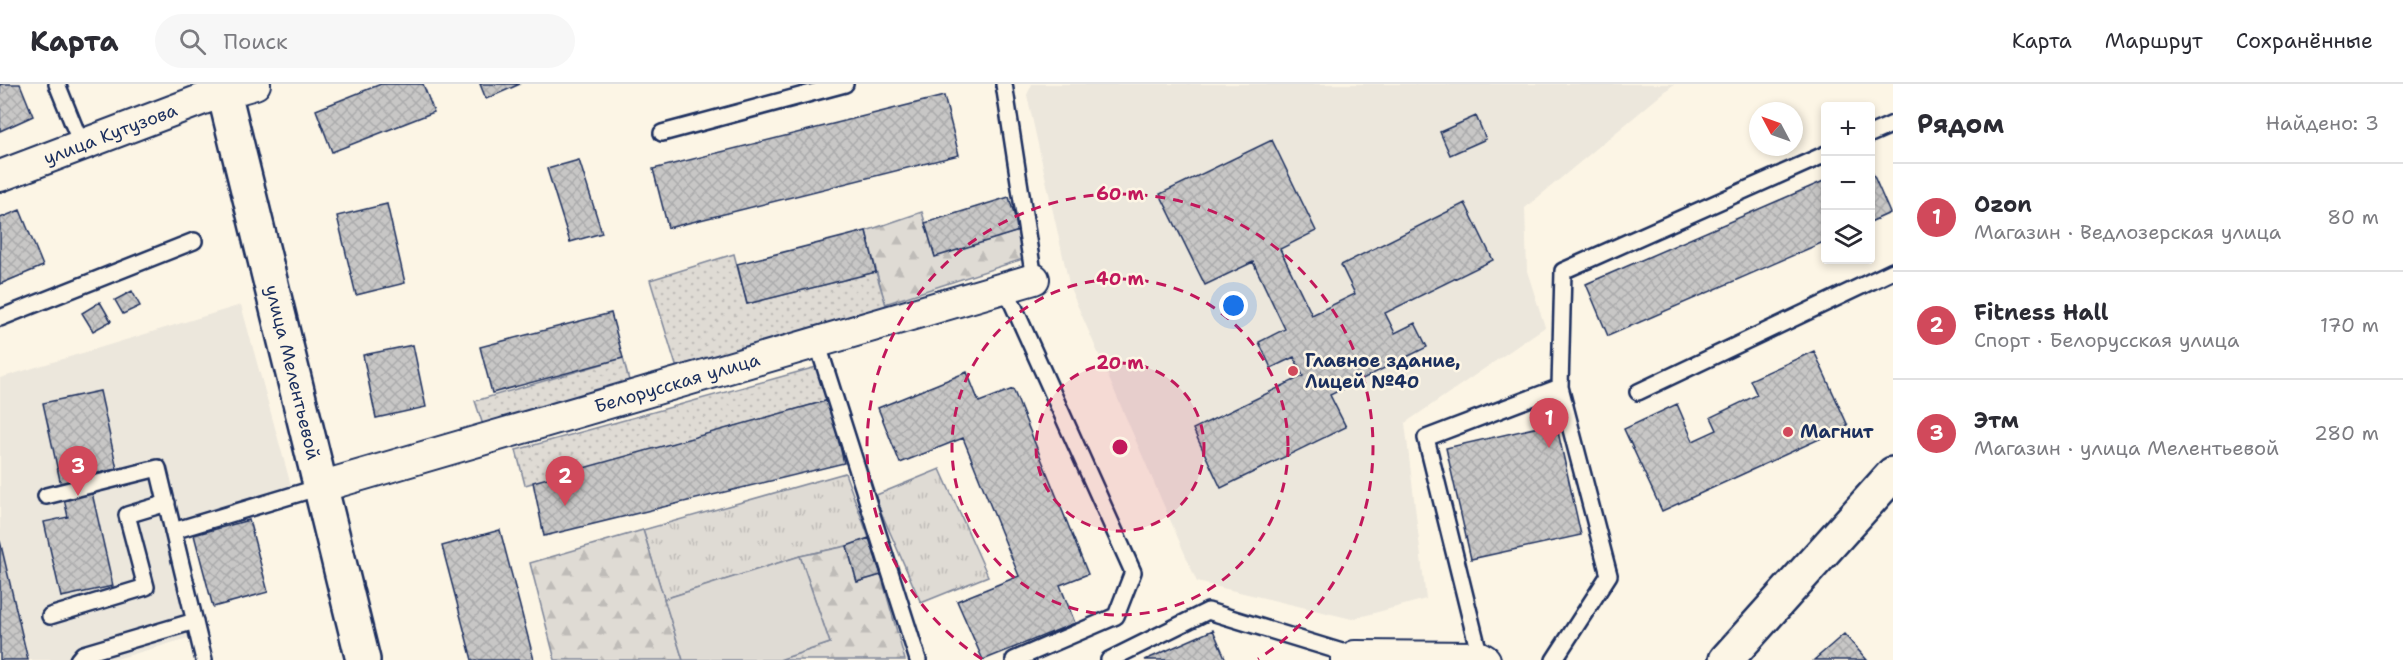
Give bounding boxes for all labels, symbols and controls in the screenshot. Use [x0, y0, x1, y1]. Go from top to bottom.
search box [155, 14, 575, 68]
text: Карта [30, 22, 119, 60]
icon: search [176, 25, 209, 58]
text: Поиск [224, 27, 288, 56]
text: Карта [2012, 27, 2072, 55]
text: Маршрут [2105, 27, 2203, 55]
text: Сохранённые [2236, 27, 2373, 55]
street label: улица Кутузова [40, 98, 181, 170]
north arrow [1749, 102, 1803, 156]
map controls [1821, 102, 1875, 264]
button: + [1821, 102, 1875, 156]
text: Рядом [1917, 106, 2004, 141]
text: Найдено: 3 [2266, 110, 2379, 136]
button: − [1821, 156, 1875, 210]
text: 60 m [1096, 182, 1144, 206]
text: Ozon [1974, 190, 2032, 219]
text: 1 [1932, 204, 1941, 230]
text: 80 m [2327, 204, 2379, 230]
button: layers [1821, 210, 1875, 264]
text: Магазин · Ведлозерская улица [1974, 219, 2281, 245]
text: 40 m [1096, 267, 1144, 291]
street label: улица Мелентьевой [260, 283, 326, 463]
your location [1219, 291, 1248, 320]
text: Fitness Hall [1974, 298, 2108, 327]
text: 2 [1930, 312, 1944, 338]
text: 170 m [2320, 312, 2379, 338]
text: Спорт · Белорусская улица [1974, 327, 2239, 353]
street label: Белорусская улица [592, 348, 763, 418]
place label: Главное здание, Лицей №40 [1305, 349, 1460, 394]
text: 20 m [1096, 351, 1144, 375]
marker: Главное здание, Лицей №40 [1286, 364, 1300, 378]
pin: 1 [1530, 398, 1568, 448]
text: Этм [1974, 406, 2019, 435]
place label: Магнит [1800, 420, 1874, 444]
text: 3 [1930, 420, 1944, 446]
text: 280 m [2314, 420, 2379, 446]
marker: Магнит [1781, 425, 1795, 439]
text: Магазин · улица Мелентьевой [1974, 435, 2279, 461]
centre of rings [1110, 437, 1130, 457]
pin: 3 [58, 446, 98, 496]
pin: 2 [546, 456, 584, 506]

